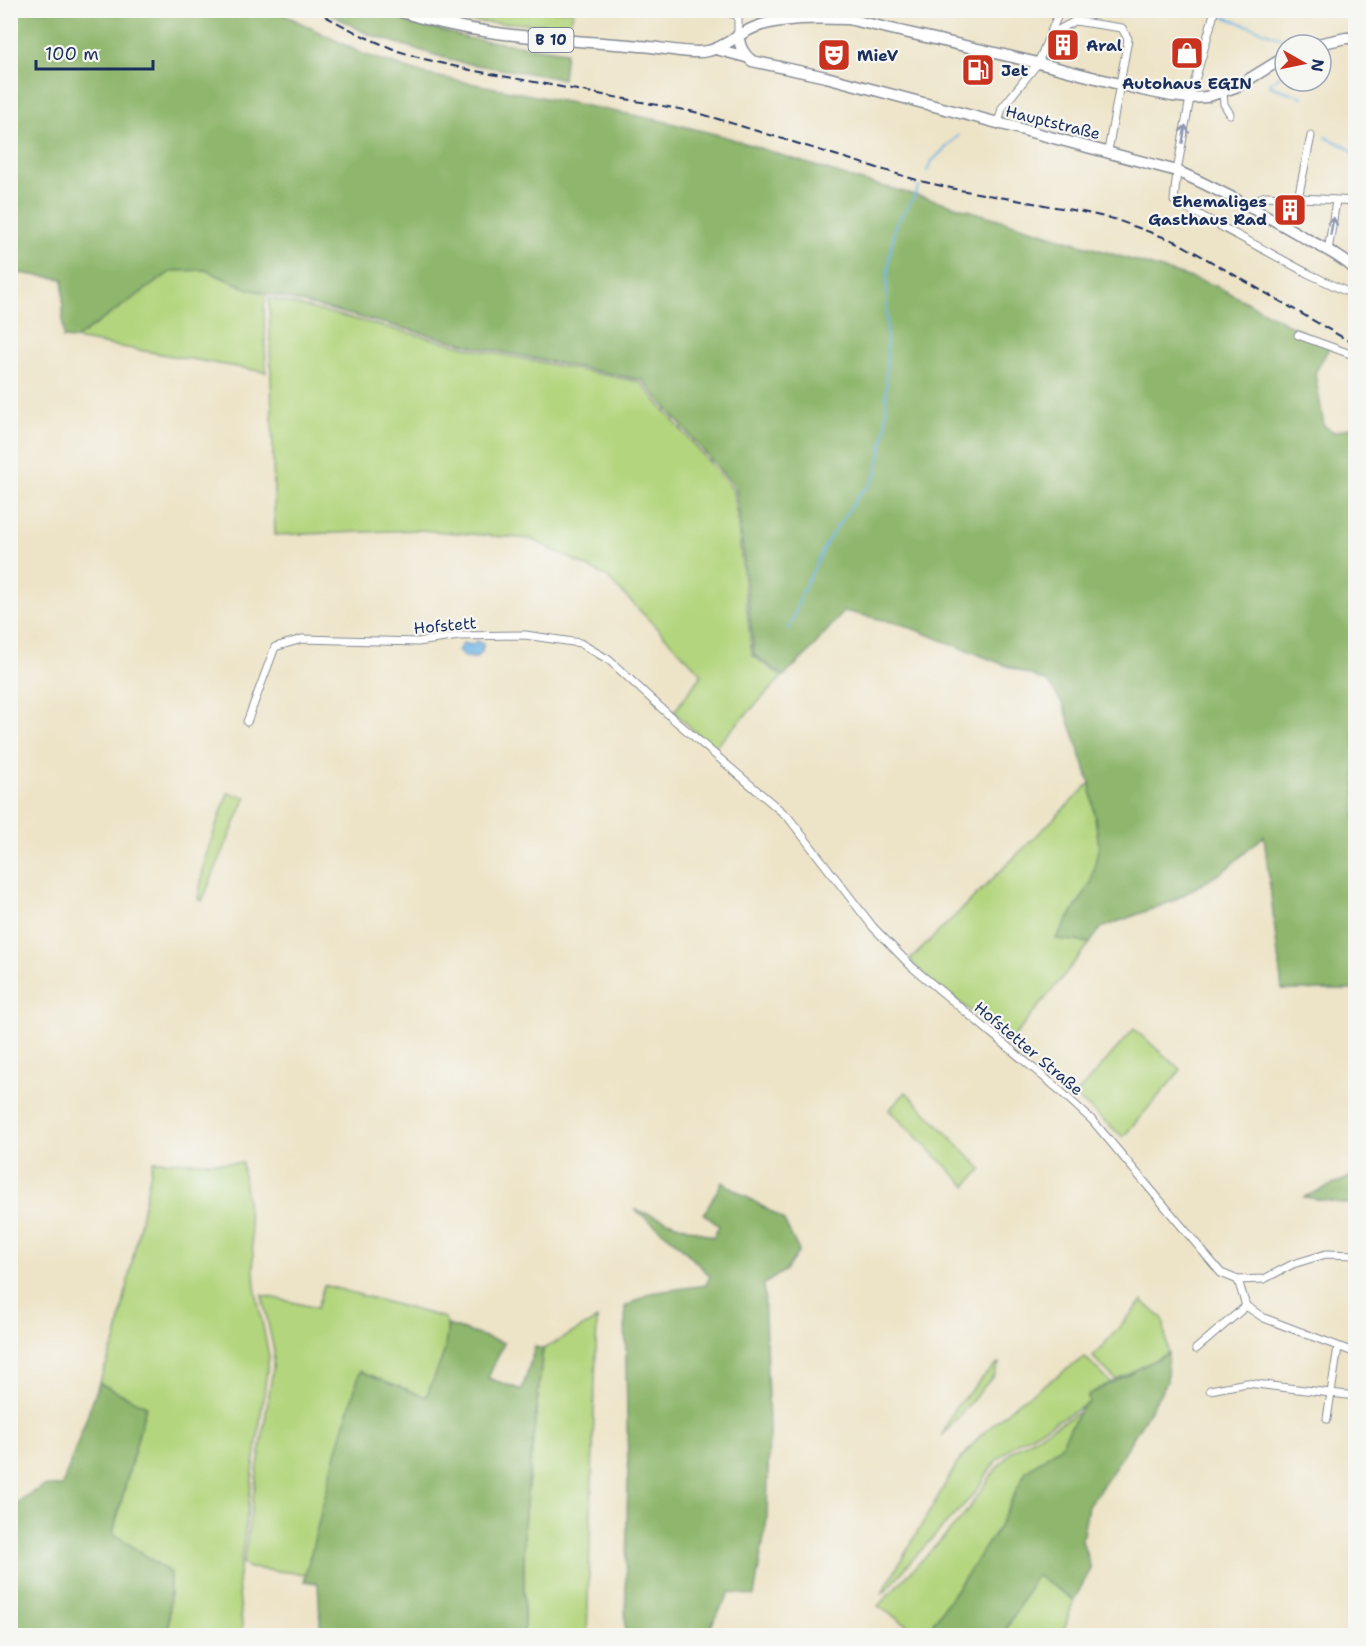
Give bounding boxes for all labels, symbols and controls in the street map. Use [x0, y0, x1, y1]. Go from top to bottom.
building icon: Aral [1045, 27, 1081, 63]
road number: B 10 [528, 28, 574, 52]
scale bar [36, 33, 153, 71]
north arrow [1273, 33, 1333, 93]
place label: Aral [1086, 35, 1123, 56]
shop icon: Autohaus EGIN [1169, 35, 1205, 71]
theatre icon: MieV [816, 37, 852, 73]
text: 100 m [45, 42, 99, 66]
place label: MieV [857, 45, 899, 66]
fuel station icon: Jet [960, 52, 996, 88]
text: N [1306, 57, 1329, 73]
place label: Jet [1001, 60, 1028, 81]
place label: Autohaus EGIN [1122, 73, 1252, 94]
street label: Hauptstraße [1003, 101, 1102, 144]
one-way arrow [1179, 125, 1190, 145]
place label: Ehemaliges Gasthaus Rad [1148, 191, 1267, 230]
building icon: Ehemaliges Gasthaus Rad [1272, 192, 1308, 228]
one-way arrow [1327, 216, 1338, 236]
street label: Hofstett [413, 612, 477, 639]
street label: Hofstetter Straße [970, 997, 1088, 1100]

